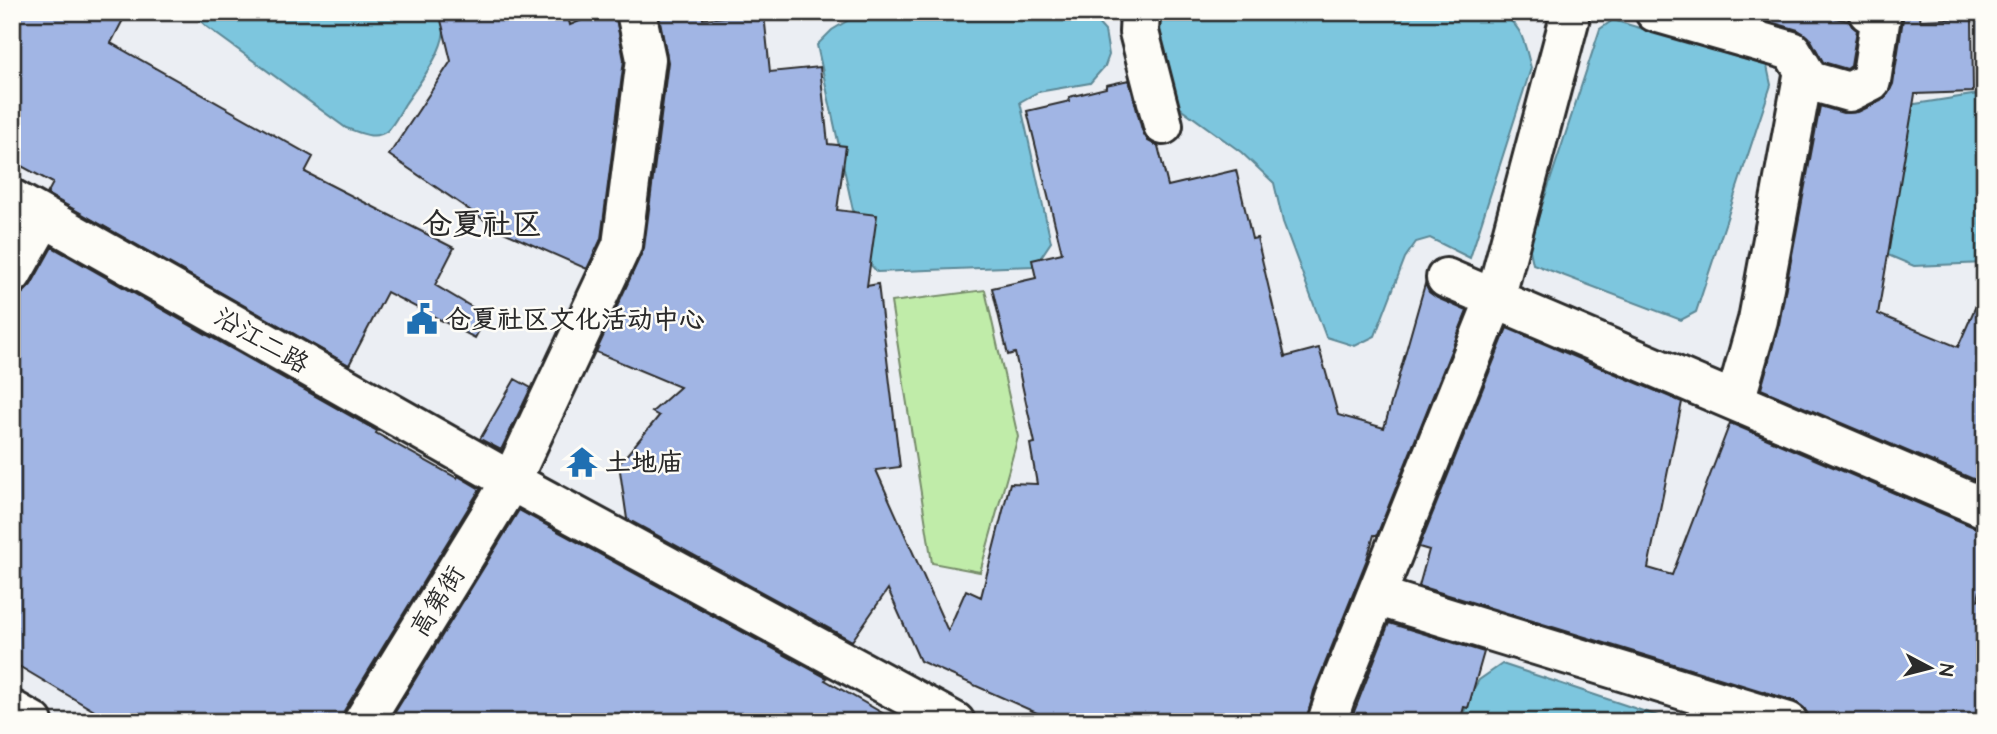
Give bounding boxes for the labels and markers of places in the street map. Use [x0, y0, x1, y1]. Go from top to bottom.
public building icon: 仓夏社区文化活动中心 [405, 302, 439, 336]
place label: 仓夏社区文化活动中心 [445, 302, 705, 338]
temple icon: 土地庙 [565, 445, 599, 479]
place label: 土地庙 [605, 445, 683, 481]

